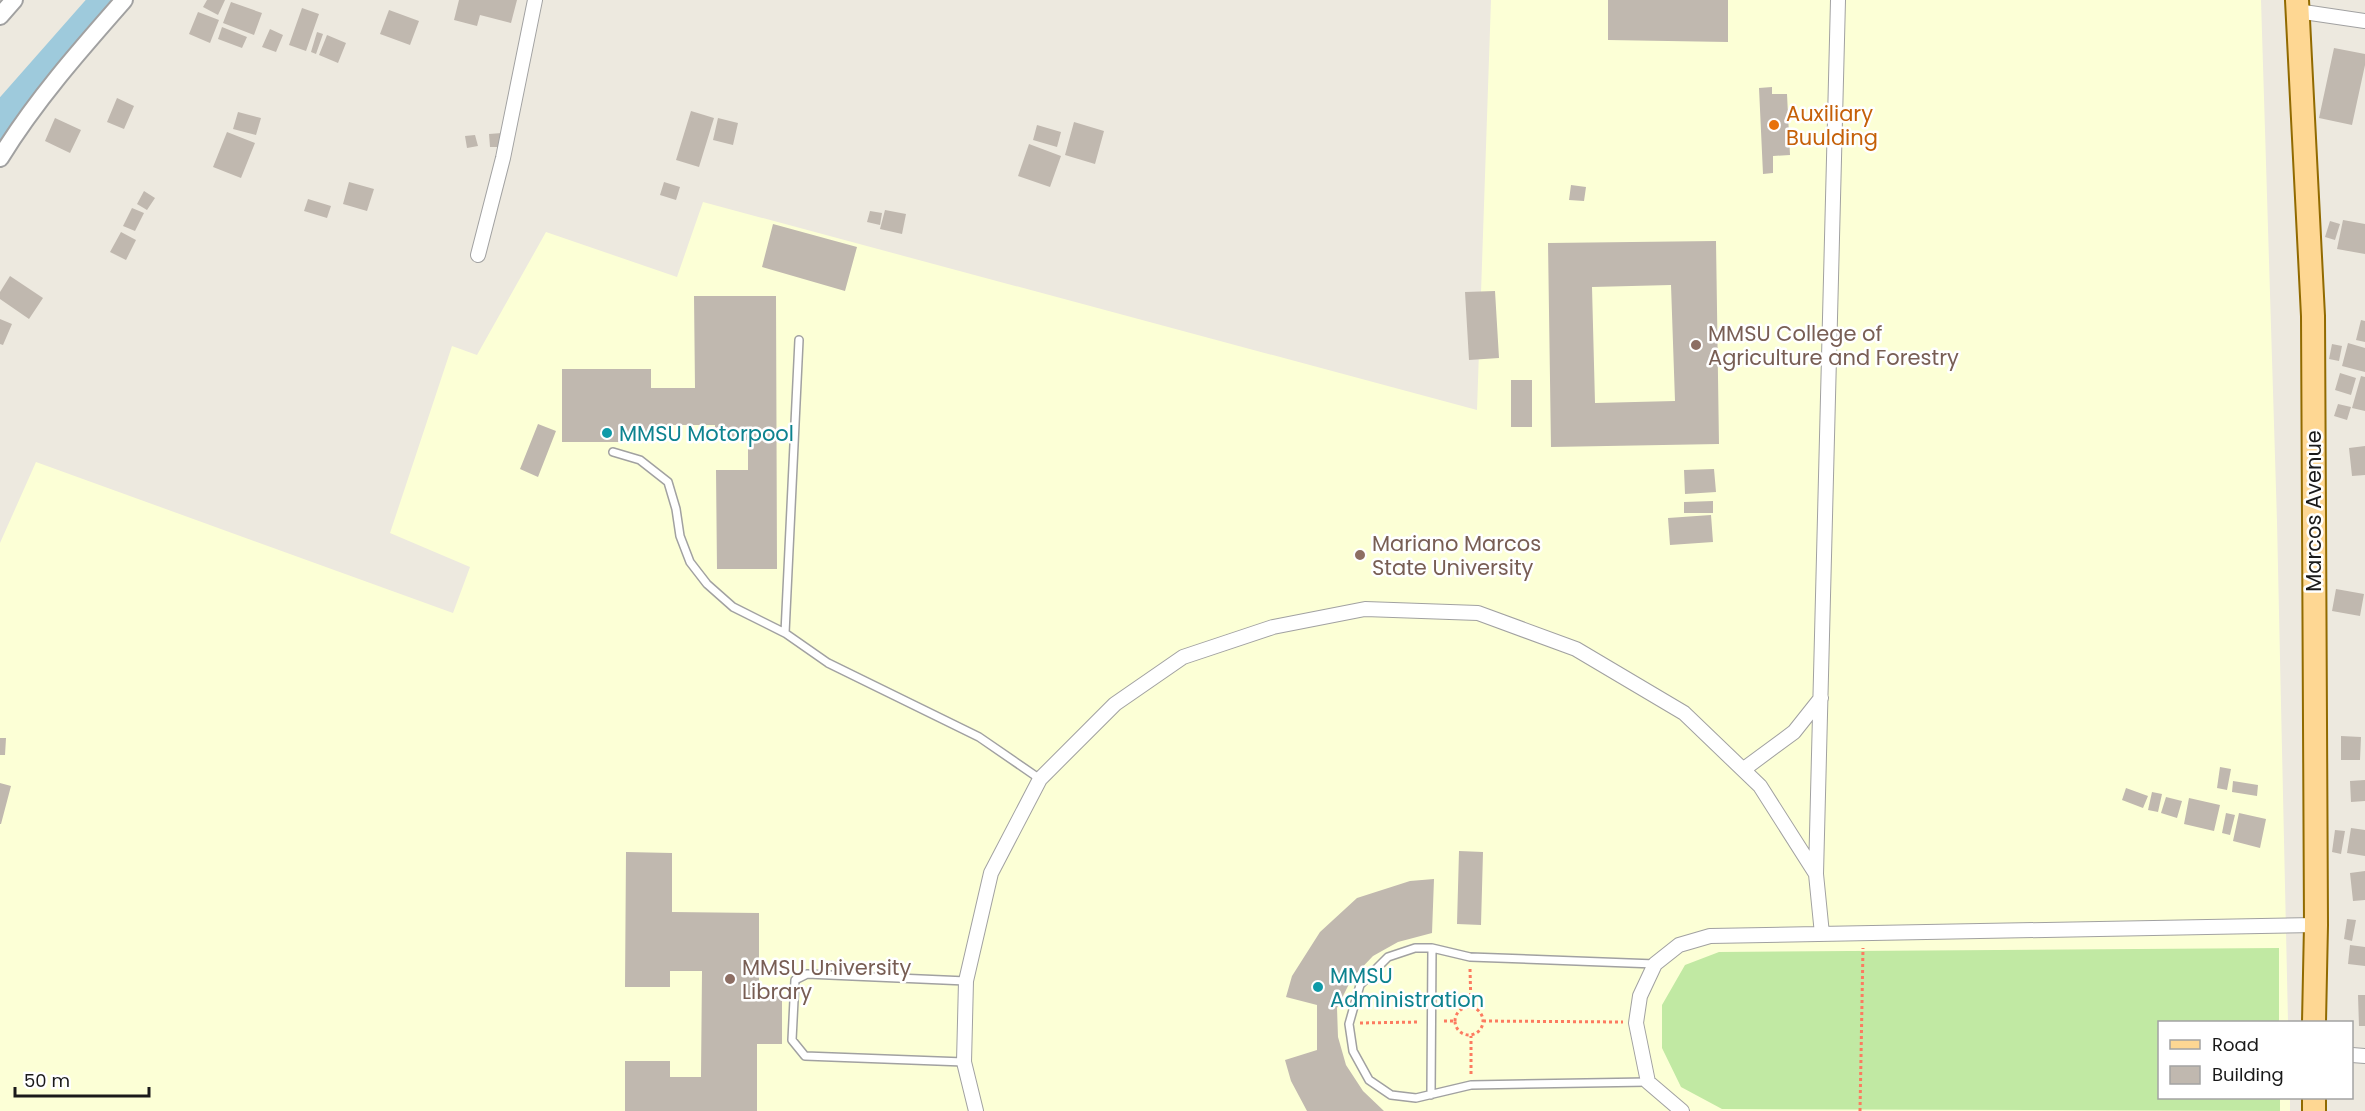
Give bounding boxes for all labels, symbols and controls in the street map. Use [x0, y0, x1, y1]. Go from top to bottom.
place label: Auxiliary Buulding [1786, 99, 1878, 152]
marker: Auxiliary Buulding [1767, 118, 1781, 132]
place label: MMSU College of Agriculture and Forestry [1708, 319, 1959, 372]
marker: MMSU College of Agriculture and Forestry [1689, 338, 1703, 352]
place label: MMSU Motorpool [619, 419, 794, 448]
marker: MMSU Motorpool [600, 426, 614, 440]
street label: Marcos Avenue [2299, 430, 2328, 592]
place label: Mariano Marcos State University [1372, 529, 1541, 582]
marker: Mariano Marcos State University [1353, 548, 1367, 562]
place label: MMSU University Library [742, 953, 911, 1006]
place label: MMSU Administration [1330, 961, 1484, 1014]
marker: MMSU University Library [723, 972, 737, 986]
marker: MMSU Administration [1311, 980, 1325, 994]
legend [2158, 1021, 2353, 1099]
text: Road [2212, 1032, 2259, 1057]
scale bar [15, 1060, 148, 1098]
text: Building [2212, 1062, 2284, 1087]
text: 50 m [24, 1068, 70, 1093]

